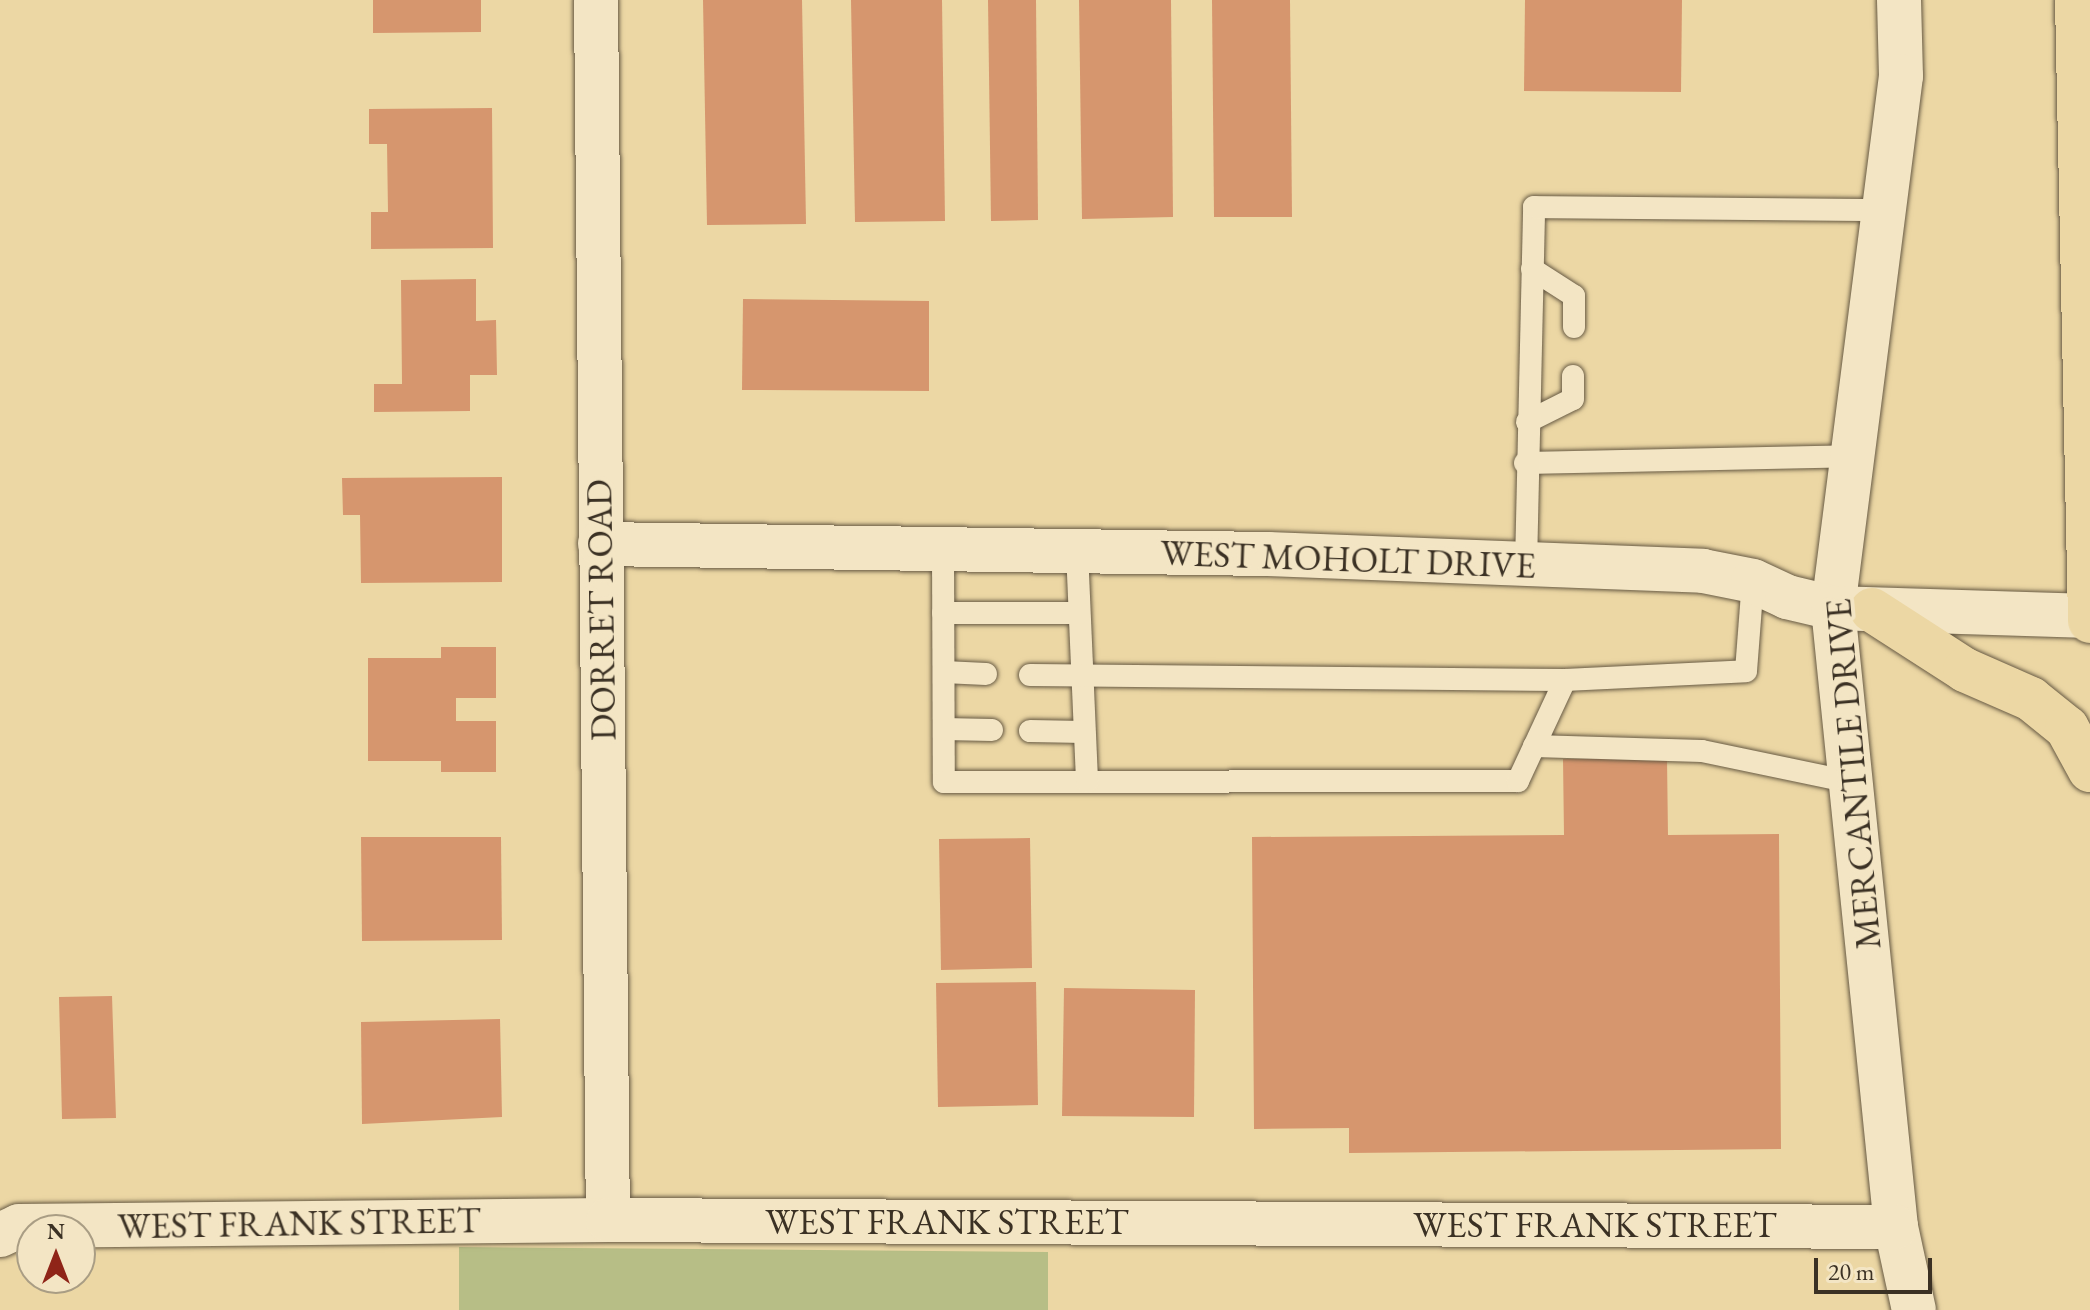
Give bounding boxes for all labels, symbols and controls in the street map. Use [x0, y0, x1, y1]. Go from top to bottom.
street label: DORRET ROAD [577, 479, 625, 741]
street label: WEST MOHOLT DRIVE [1160, 531, 1536, 587]
street label: MERCANTILE DRIVE [1816, 597, 1890, 951]
street label: WEST FRANK STREET [117, 1198, 481, 1248]
street label: WEST FRANK STREET [765, 1200, 1129, 1244]
street label: WEST FRANK STREET [1413, 1203, 1777, 1247]
north arrow [16, 1214, 96, 1294]
text: N [47, 1217, 65, 1246]
scale bar [1818, 1242, 1936, 1292]
text: 20 m [1828, 1256, 1875, 1287]

